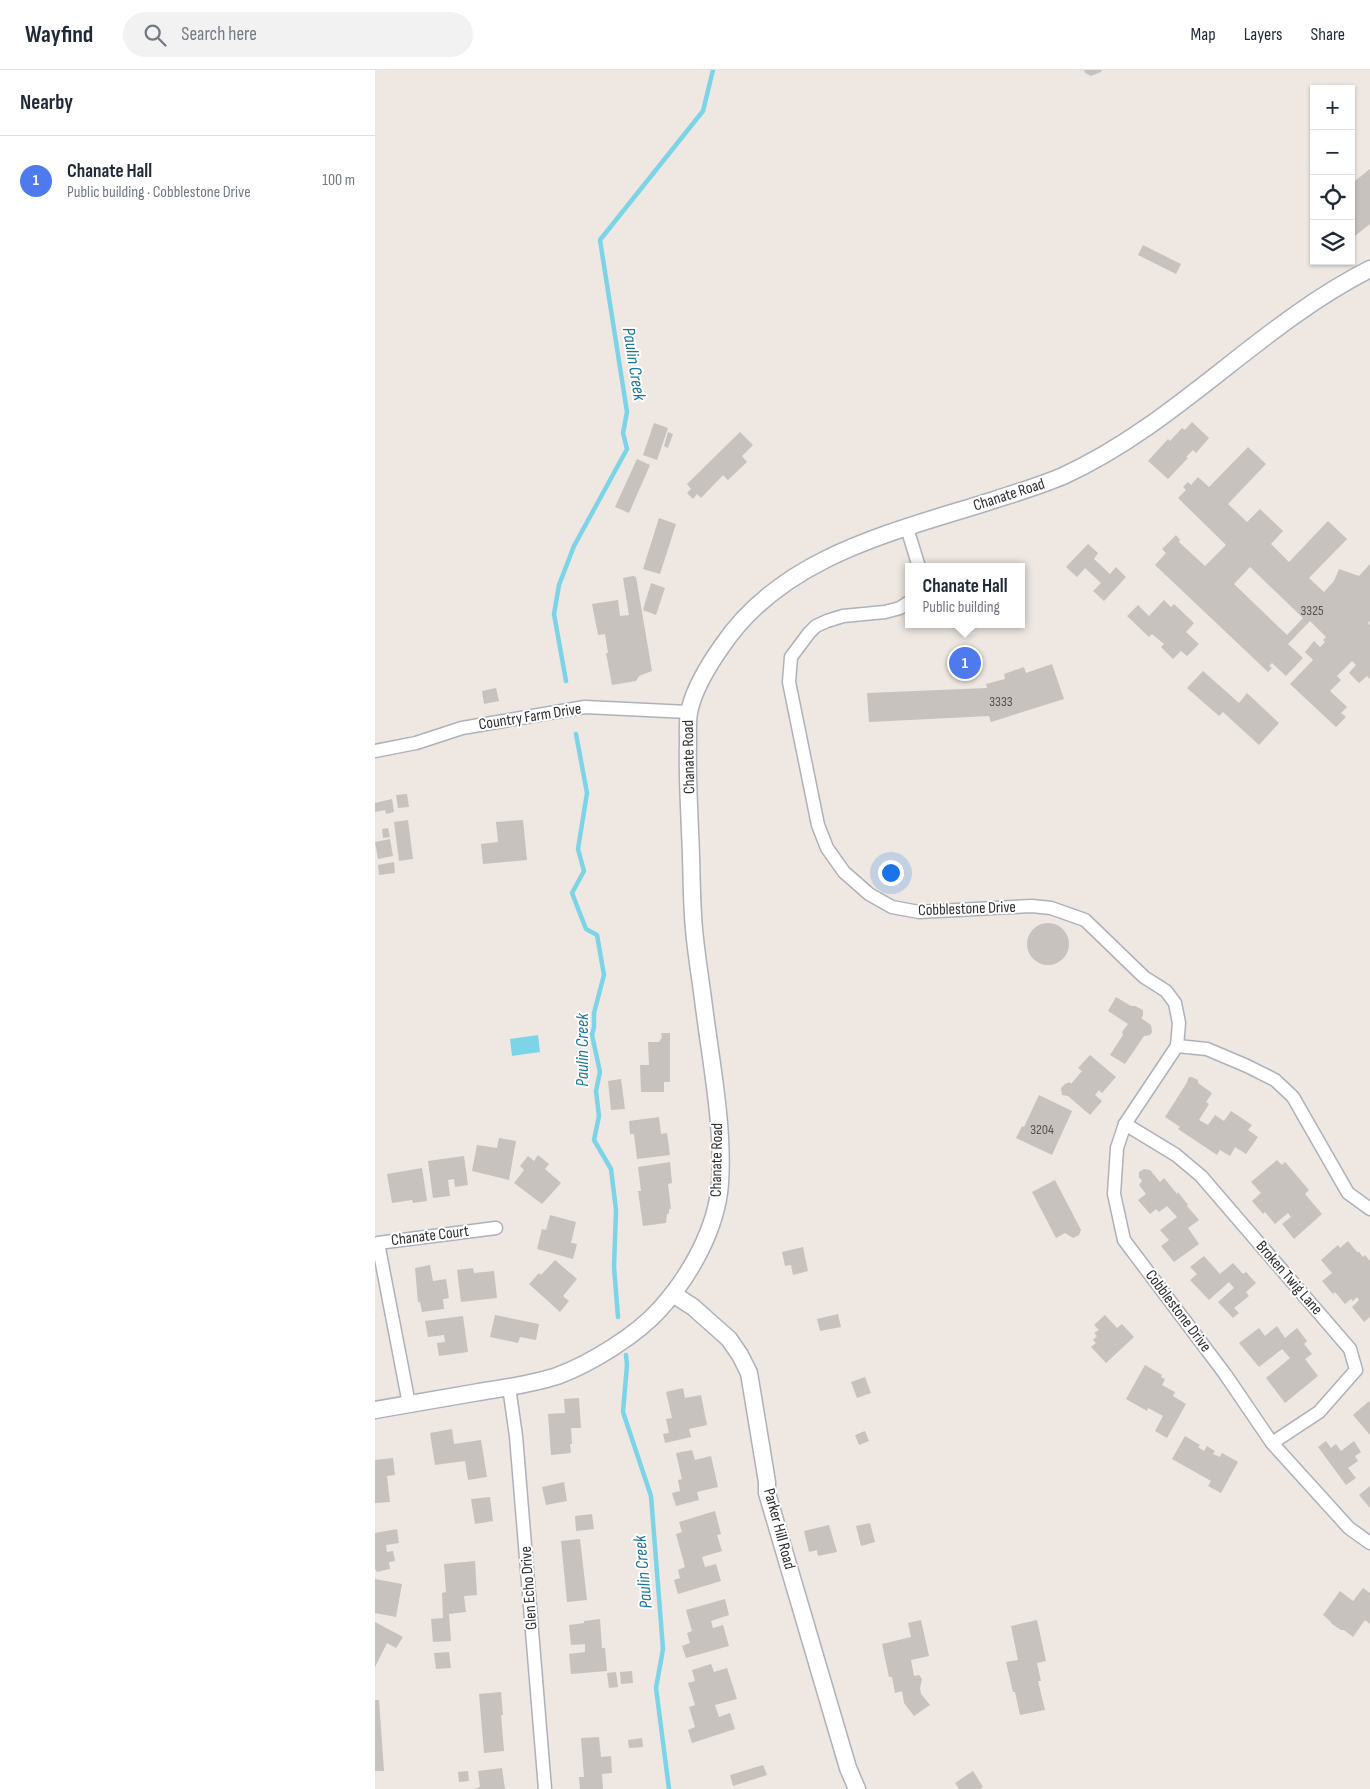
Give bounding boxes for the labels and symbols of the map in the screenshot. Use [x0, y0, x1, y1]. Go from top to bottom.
water label: Paulin Creek [618, 326, 650, 403]
street label: Chanate Road [971, 475, 1047, 515]
house number: 3325 [1300, 602, 1324, 619]
pin: 1 [949, 644, 981, 682]
house number: 3333 [989, 693, 1013, 710]
street label: Country Farm Drive [477, 700, 583, 734]
street label: Chanate Road [679, 720, 699, 794]
your location [878, 860, 904, 886]
street label: Cobblestone Drive [918, 898, 1016, 920]
water label: Paulin Creek [572, 1012, 593, 1087]
house number: 3204 [1030, 1121, 1054, 1138]
street label: Chanate Road [707, 1123, 727, 1197]
street label: Chanate Court [390, 1222, 470, 1250]
street label: Broken Twig Lane [1252, 1237, 1326, 1319]
street label: Cobblestone Drive [1141, 1266, 1215, 1356]
street label: Parker Hill Road [759, 1486, 799, 1572]
water label: Paulin Creek [629, 1533, 657, 1610]
street label: Glen Echo Drive [517, 1546, 541, 1630]

